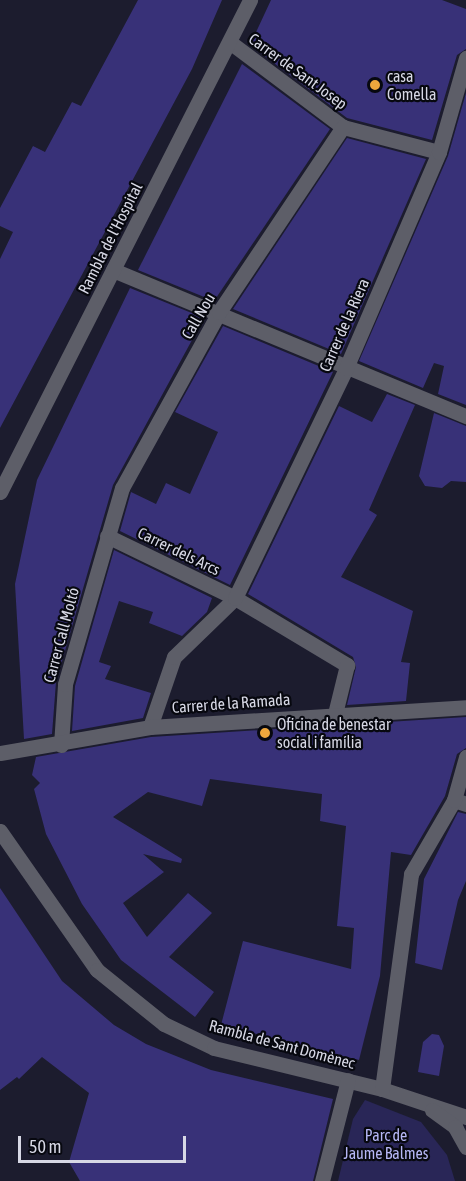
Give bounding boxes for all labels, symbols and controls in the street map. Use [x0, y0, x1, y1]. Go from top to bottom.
street label: Carrer de Sant Josep [245, 29, 351, 113]
place label: casa Comella [387, 66, 436, 104]
marker: casa Comella [368, 78, 382, 92]
street label: Rambla de l'Hospital [74, 179, 146, 297]
street label: Carrer de la Riera [315, 275, 373, 375]
street label: Call Nou [177, 290, 219, 342]
street label: Carrer dels Arcs [135, 523, 223, 579]
street label: Carrer Call Moltó [39, 585, 83, 685]
street label: Carrer de la Ramada [171, 689, 291, 717]
place label: Oficina de benestar social i família [277, 714, 391, 752]
marker: Oficina de benestar social i família [258, 726, 272, 740]
street label: Rambla de Sant Domènec [207, 1015, 357, 1073]
scale bar [21, 1124, 189, 1162]
park label: Parc de Jaume Balmes [344, 1125, 428, 1163]
text: 50 m [29, 1136, 61, 1157]

